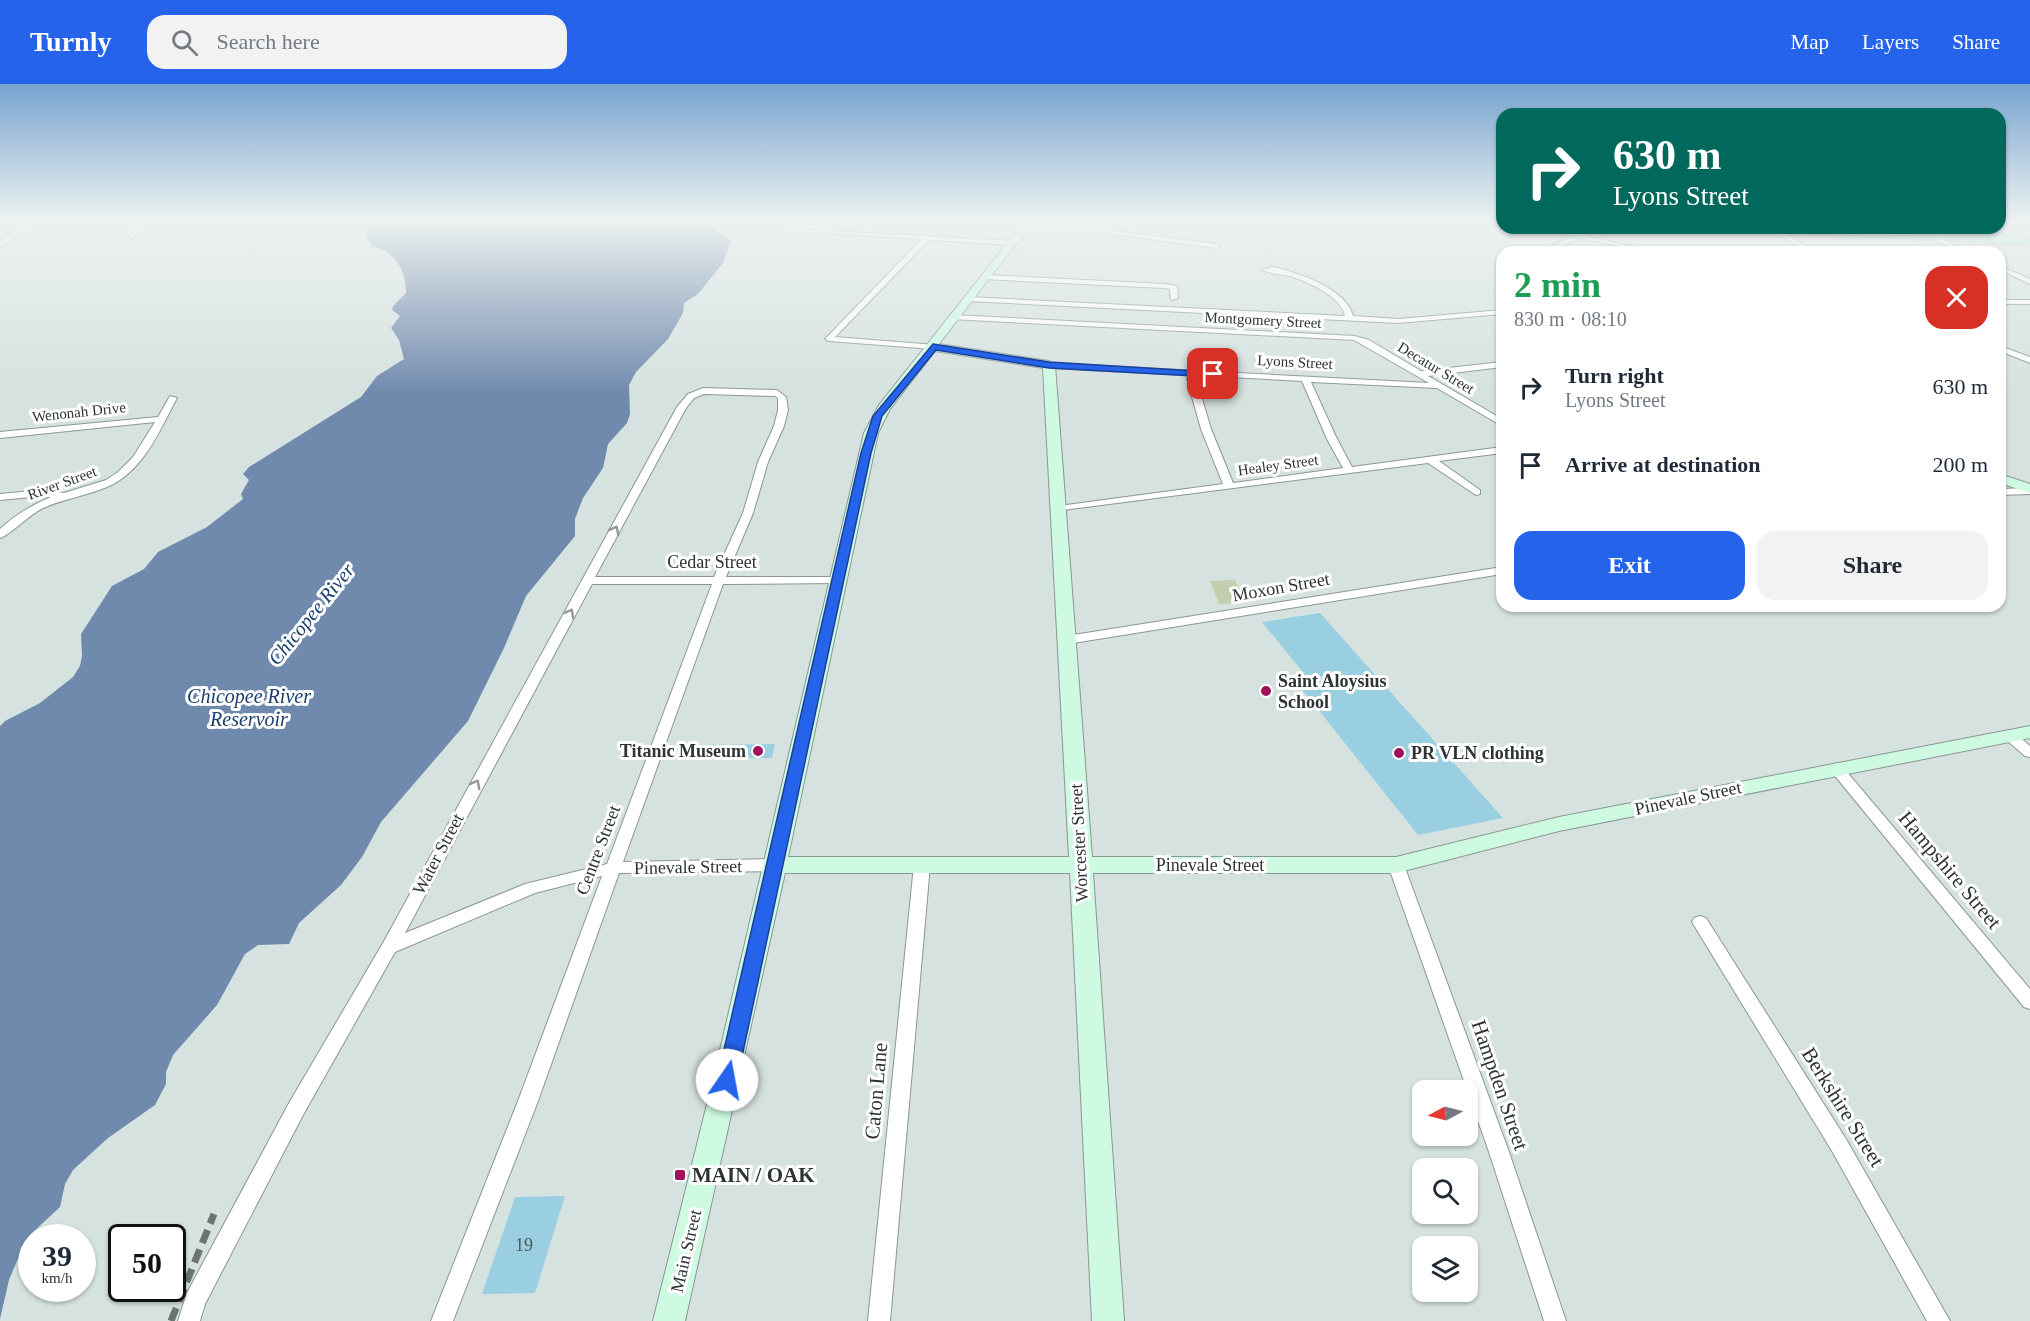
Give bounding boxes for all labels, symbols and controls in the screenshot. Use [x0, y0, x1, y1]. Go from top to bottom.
search box [147, 15, 567, 69]
text: Turnly [30, 26, 111, 57]
icon: search [168, 26, 201, 59]
text: Search here [216, 29, 320, 54]
text: Map [1791, 30, 1829, 54]
text: Layers [1862, 30, 1919, 54]
text: Share [1952, 30, 2000, 54]
icon: right [1514, 132, 1592, 210]
text: 630 m [1613, 132, 1722, 178]
text: Lyons Street [1613, 181, 1749, 211]
text: 2 min [1514, 265, 1601, 305]
button: close [1925, 266, 1988, 329]
text: 830 m · 08:10 [1514, 308, 1627, 330]
street label: Montgomery Street [1204, 309, 1323, 331]
street label: Decatur Street [1395, 339, 1478, 397]
pin [1187, 348, 1238, 399]
street label: Lyons Street [1257, 352, 1334, 372]
icon: arrive [1196, 357, 1229, 390]
text: Turn right [1565, 363, 1664, 388]
icon: right [1514, 371, 1547, 404]
text: 630 m [1932, 374, 1988, 399]
text: Lyons Street [1565, 389, 1666, 411]
street label: Wenonah Drive [31, 399, 127, 425]
icon: arrive [1514, 449, 1547, 482]
street label: Healey Street [1237, 451, 1320, 479]
text: Arrive at destination [1565, 452, 1761, 477]
text: 200 m [1932, 452, 1988, 477]
street label: River Street [25, 463, 99, 503]
one-way arrow [608, 526, 619, 536]
button: Exit [1514, 531, 1745, 600]
button: Share [1757, 531, 1988, 600]
street label: Cedar Street [667, 552, 757, 572]
water label: Chicopee River [263, 559, 359, 670]
street label: Moxon Street [1231, 569, 1331, 605]
one-way arrow [563, 609, 574, 619]
place label: Saint Aloysius School [1278, 671, 1387, 712]
marker: Saint Aloysius School [1259, 684, 1273, 698]
water label: Chicopee River Reservoir [187, 685, 311, 730]
place label: Titanic Museum [620, 741, 746, 761]
place label: PR VLN clothing [1411, 743, 1544, 763]
marker: Titanic Museum [751, 744, 765, 758]
marker: PR VLN clothing [1392, 746, 1406, 760]
street label: Pinevale Street [1633, 777, 1743, 819]
one-way arrow [469, 780, 480, 790]
street label: Worcester Street [1066, 783, 1092, 903]
street label: Centre Street [572, 802, 624, 898]
street label: Hampshire Street [1894, 806, 2006, 934]
street label: Water Street [408, 810, 468, 898]
street label: Pinevale Street [1156, 855, 1264, 875]
street label: Pinevale Street [634, 856, 742, 878]
street label: Hampden Street [1467, 1017, 1534, 1153]
street label: Caton Lane [860, 1041, 892, 1141]
street label: Berkshire Street [1797, 1043, 1889, 1171]
position arrow [695, 1048, 759, 1112]
north arrow [1412, 1080, 1478, 1146]
map controls [1412, 1080, 1478, 1302]
button: search [1412, 1158, 1478, 1224]
place label: MAIN / OAK [692, 1163, 815, 1187]
marker: MAIN / OAK [673, 1168, 687, 1182]
street label: Main Street [667, 1208, 705, 1294]
speed limit sign: 50 [108, 1224, 186, 1302]
house number: 19 [515, 1235, 533, 1255]
button: layers [1412, 1236, 1478, 1302]
text: 39 [42, 1239, 72, 1272]
text: km/h [42, 1270, 72, 1286]

